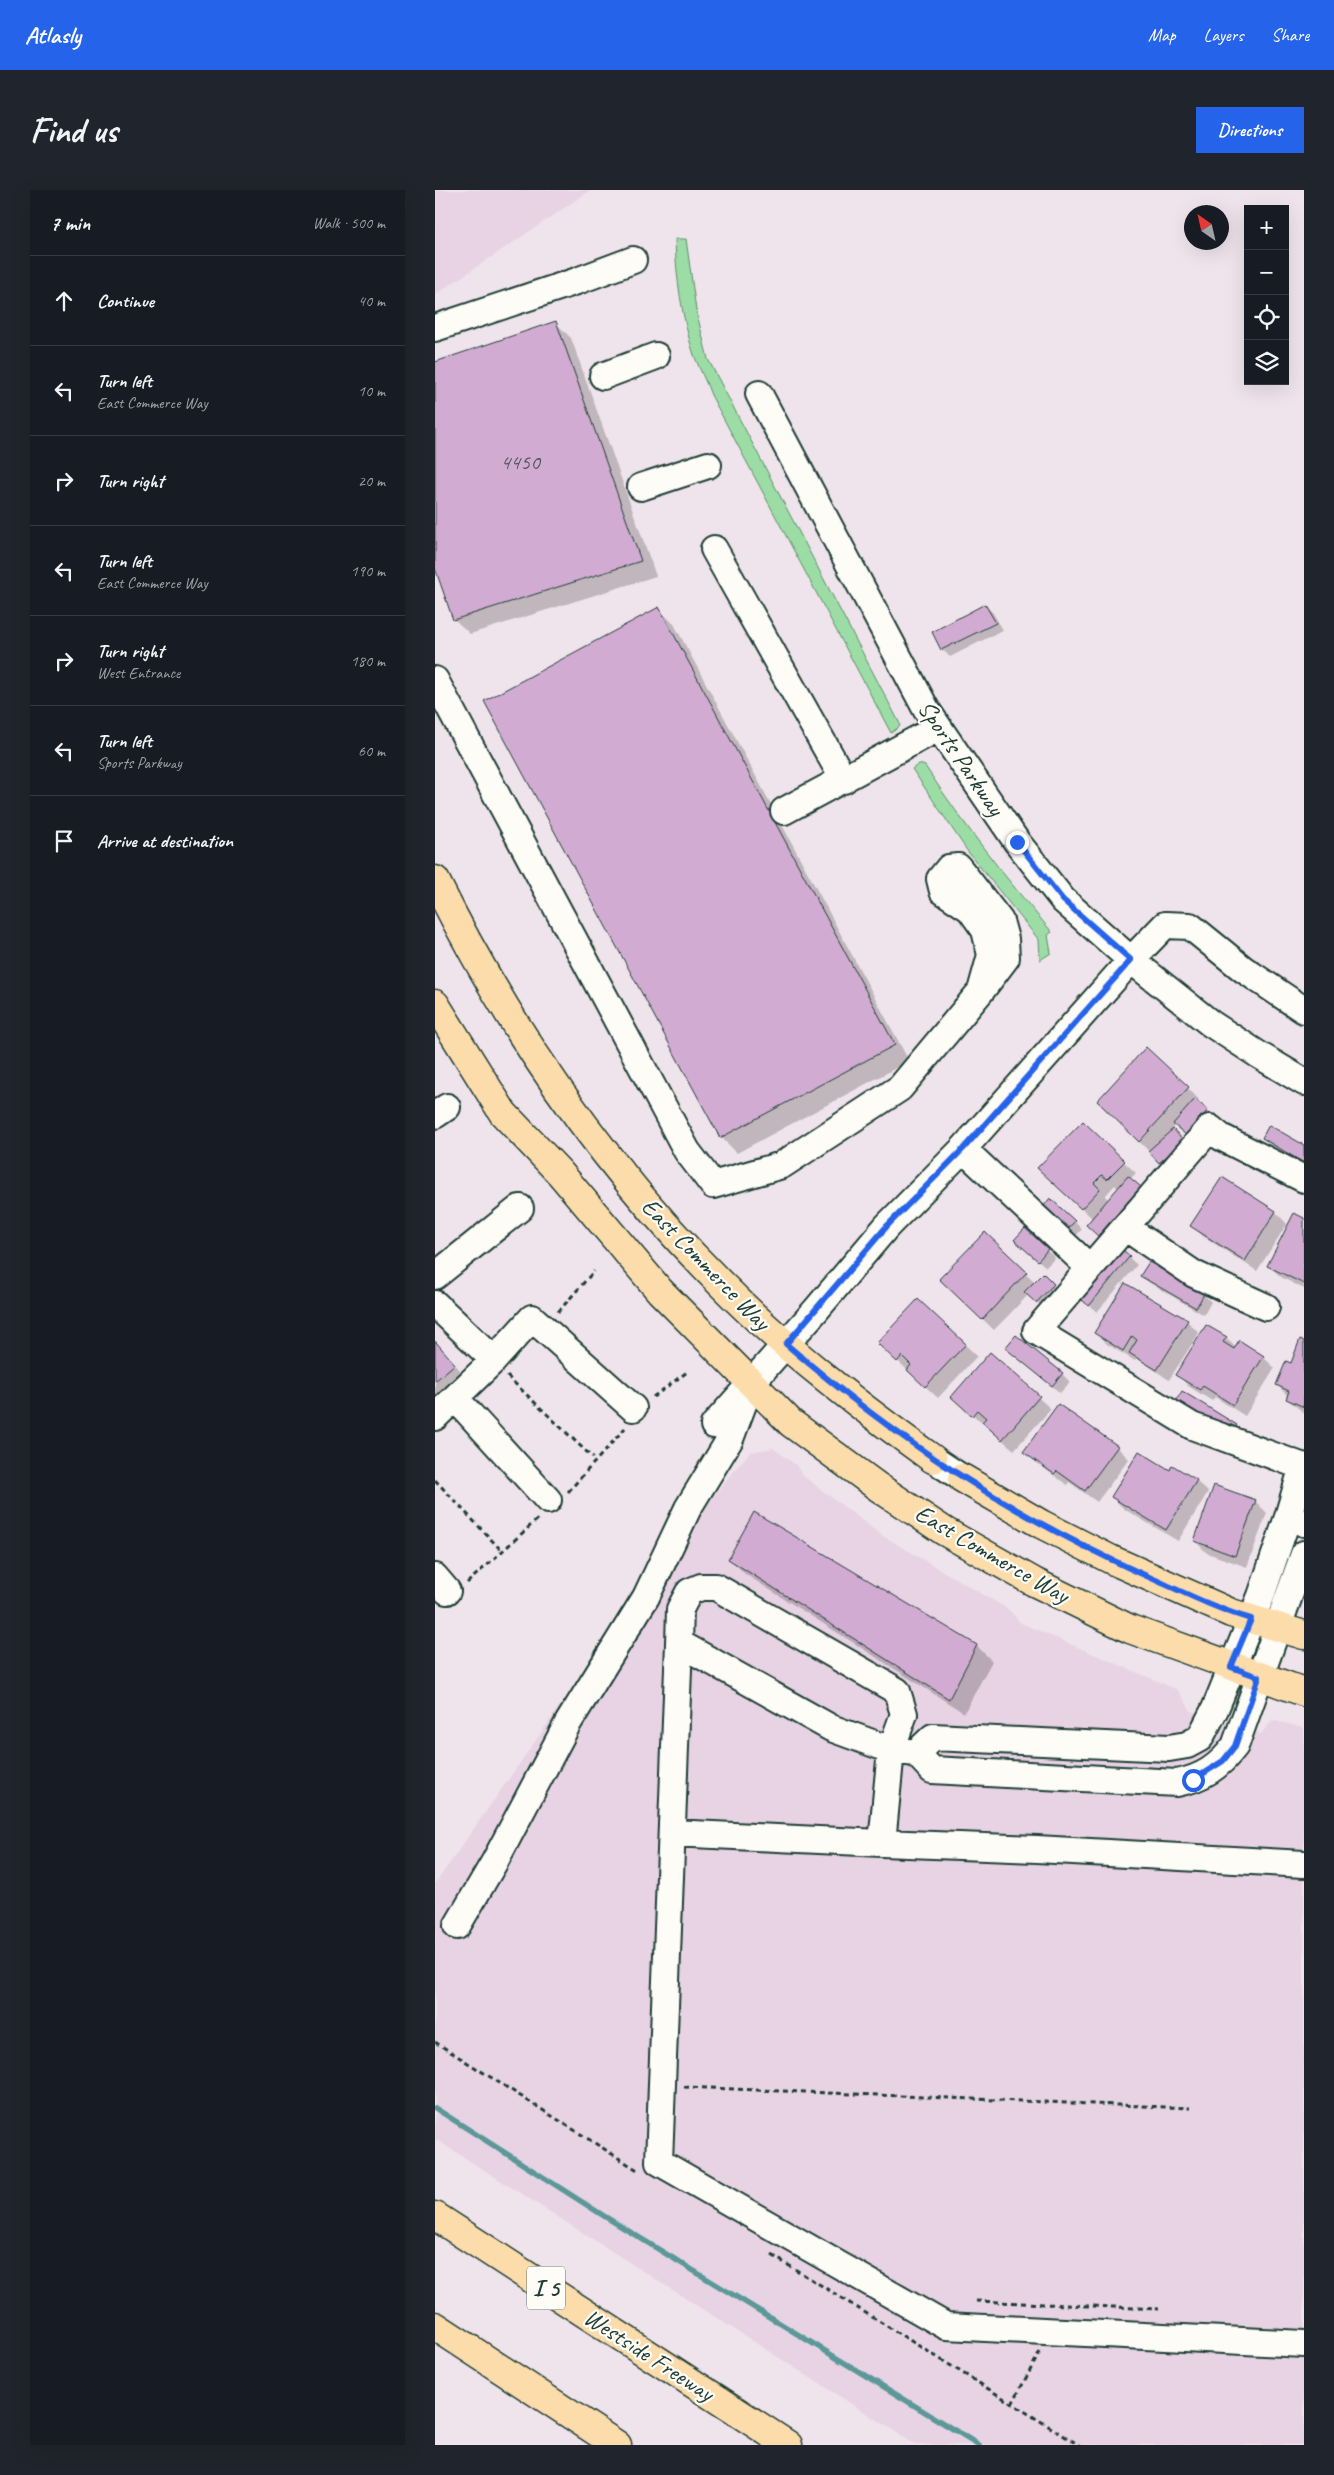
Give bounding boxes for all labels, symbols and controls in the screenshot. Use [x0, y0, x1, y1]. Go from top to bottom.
text: Atlasly [25, 20, 81, 50]
text: Map [1148, 24, 1176, 46]
text: Layers [1204, 24, 1243, 46]
text: Share [1271, 24, 1309, 46]
button: Directions [1196, 107, 1304, 153]
text: Find us [30, 108, 117, 153]
north arrow [1184, 205, 1229, 250]
map controls [1244, 205, 1289, 385]
button: + [1244, 205, 1289, 250]
text: 7 min [50, 210, 90, 236]
text: Walk · 500 m [313, 213, 385, 233]
button: − [1244, 250, 1289, 295]
icon: ahead [50, 287, 78, 315]
text: Continue [97, 289, 154, 313]
text: 40 m [358, 291, 385, 311]
button: locate [1244, 295, 1289, 340]
button: layers [1244, 340, 1289, 385]
text: Turn left [97, 369, 152, 393]
icon: left [50, 377, 78, 405]
text: 10 m [358, 381, 385, 401]
text: East Commerce Way [97, 393, 208, 413]
house number: 4450 [500, 448, 542, 476]
icon: right [50, 467, 78, 495]
text: Turn right [97, 469, 164, 493]
text: 20 m [358, 471, 385, 491]
text: Turn left [97, 549, 152, 573]
icon: left [50, 557, 78, 585]
text: 190 m [351, 561, 385, 581]
text: East Commerce Way [97, 573, 208, 593]
text: Turn right [97, 639, 164, 663]
icon: right [50, 647, 78, 675]
text: 180 m [351, 651, 385, 671]
text: West Entrance [97, 663, 180, 683]
street label: Sports Parkway [911, 694, 1012, 823]
text: Turn left [97, 729, 152, 753]
icon: left [50, 737, 78, 765]
text: 60 m [358, 741, 385, 761]
text: Sports Parkway [97, 753, 182, 773]
icon: arrive [50, 827, 78, 855]
text: Arrive at destination [97, 829, 233, 853]
route end [1006, 831, 1029, 854]
street label: East Commerce Way [634, 1191, 779, 1339]
street label: East Commerce Way [909, 1497, 1077, 1612]
route start [1182, 1769, 1205, 1792]
road number: I 5 [527, 2266, 565, 2310]
street label: Westside Freeway [578, 2301, 722, 2410]

